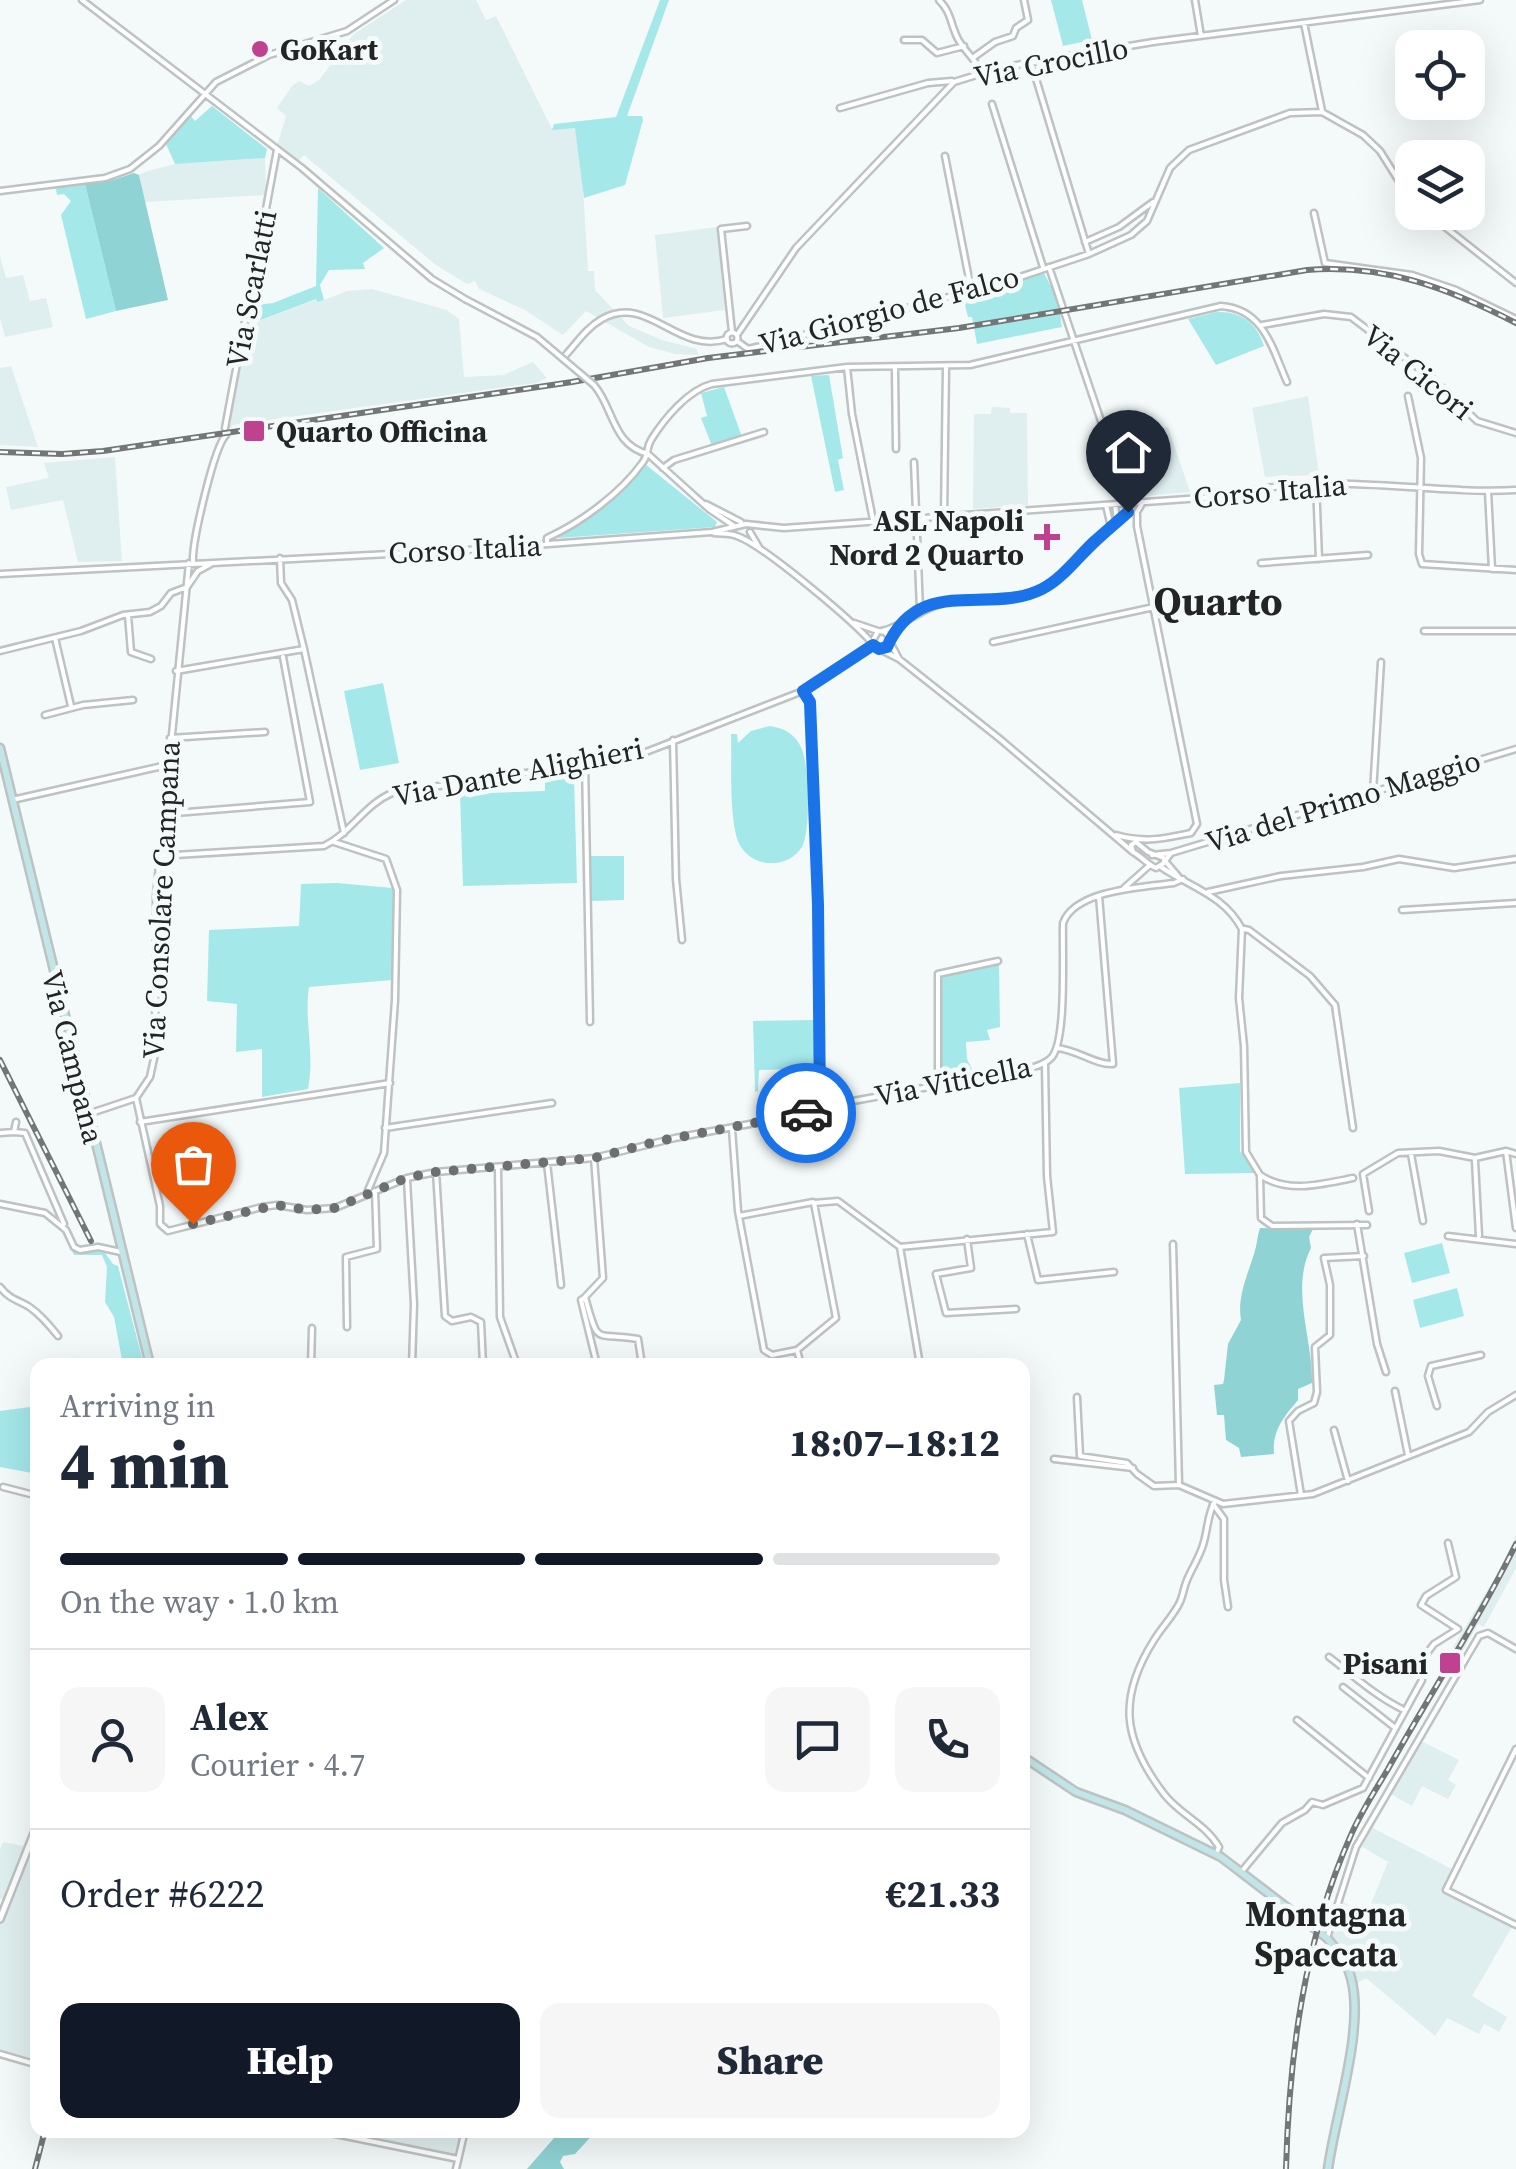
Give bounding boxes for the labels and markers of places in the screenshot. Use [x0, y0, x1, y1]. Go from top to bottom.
place label: GoKart [280, 29, 378, 70]
marker: GoKart [249, 38, 271, 60]
pin [1086, 410, 1171, 513]
place label: Quarto Officina [276, 411, 488, 452]
marker: Quarto Officina [241, 418, 267, 444]
place label: ASL Napoli Nord 2 Quarto [829, 500, 1024, 575]
marker: ASL Napoli Nord 2 Quarto [1034, 524, 1060, 550]
pin [151, 1122, 236, 1225]
place label: Pisani [1343, 1643, 1428, 1684]
marker: Pisani [1437, 1650, 1463, 1676]

